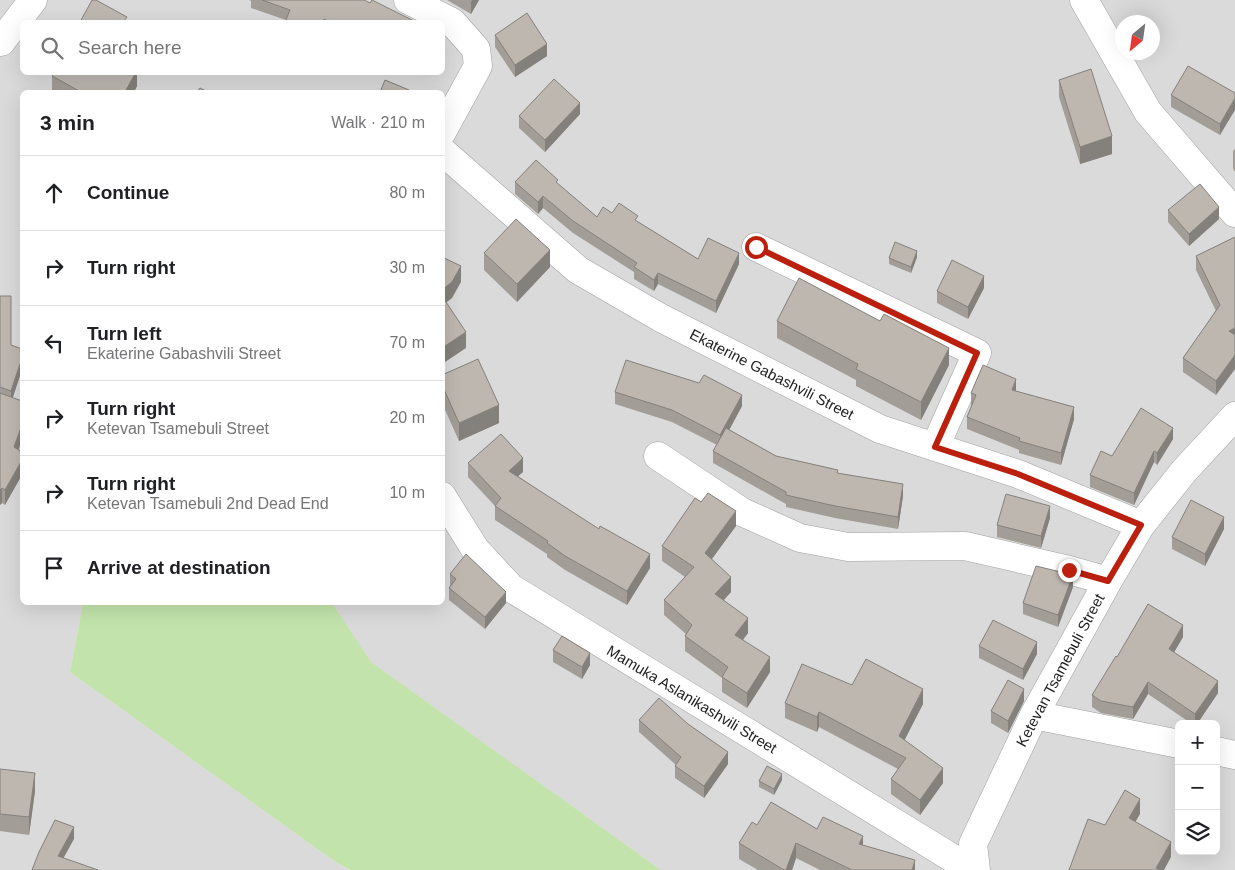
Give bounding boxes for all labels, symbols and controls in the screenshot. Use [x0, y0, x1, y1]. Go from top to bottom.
north arrow [1115, 15, 1160, 60]
search box [20, 20, 445, 75]
icon: search [38, 34, 66, 62]
text: Search here [78, 37, 182, 58]
text: 3 min [40, 111, 95, 134]
text: Walk · 210 m [331, 114, 425, 131]
icon: ahead [40, 179, 68, 207]
text: Continue [87, 182, 169, 203]
text: 80 m [389, 184, 425, 201]
route start [745, 236, 768, 259]
icon: right [40, 254, 68, 282]
text: Turn right [87, 257, 175, 278]
text: 30 m [389, 259, 425, 276]
text: Turn left [87, 323, 162, 344]
street label: Ekaterine Gabashvili Street [687, 325, 858, 423]
icon: left [40, 329, 68, 357]
text: 70 m [389, 334, 425, 351]
text: Ekaterine Gabashvili Street [87, 345, 281, 362]
text: Turn right [87, 398, 175, 419]
icon: right [40, 404, 68, 432]
text: 20 m [389, 409, 425, 426]
text: Ketevan Tsamebuli Street [87, 420, 269, 437]
text: Turn right [87, 473, 175, 494]
icon: right [40, 479, 68, 507]
text: 10 m [389, 484, 425, 501]
text: Ketevan Tsamebuli 2nd Dead End [87, 495, 329, 512]
icon: arrive [40, 554, 68, 582]
text: Arrive at destination [87, 557, 271, 578]
route end [1058, 559, 1081, 582]
street label: Ketevan Tsamebuli Street [1012, 590, 1108, 749]
street label: Mamuka Aslanikashvili Street [604, 641, 781, 757]
map controls [1175, 720, 1220, 855]
button: + [1175, 720, 1220, 765]
button: − [1175, 765, 1220, 810]
button: layers [1175, 810, 1220, 855]

